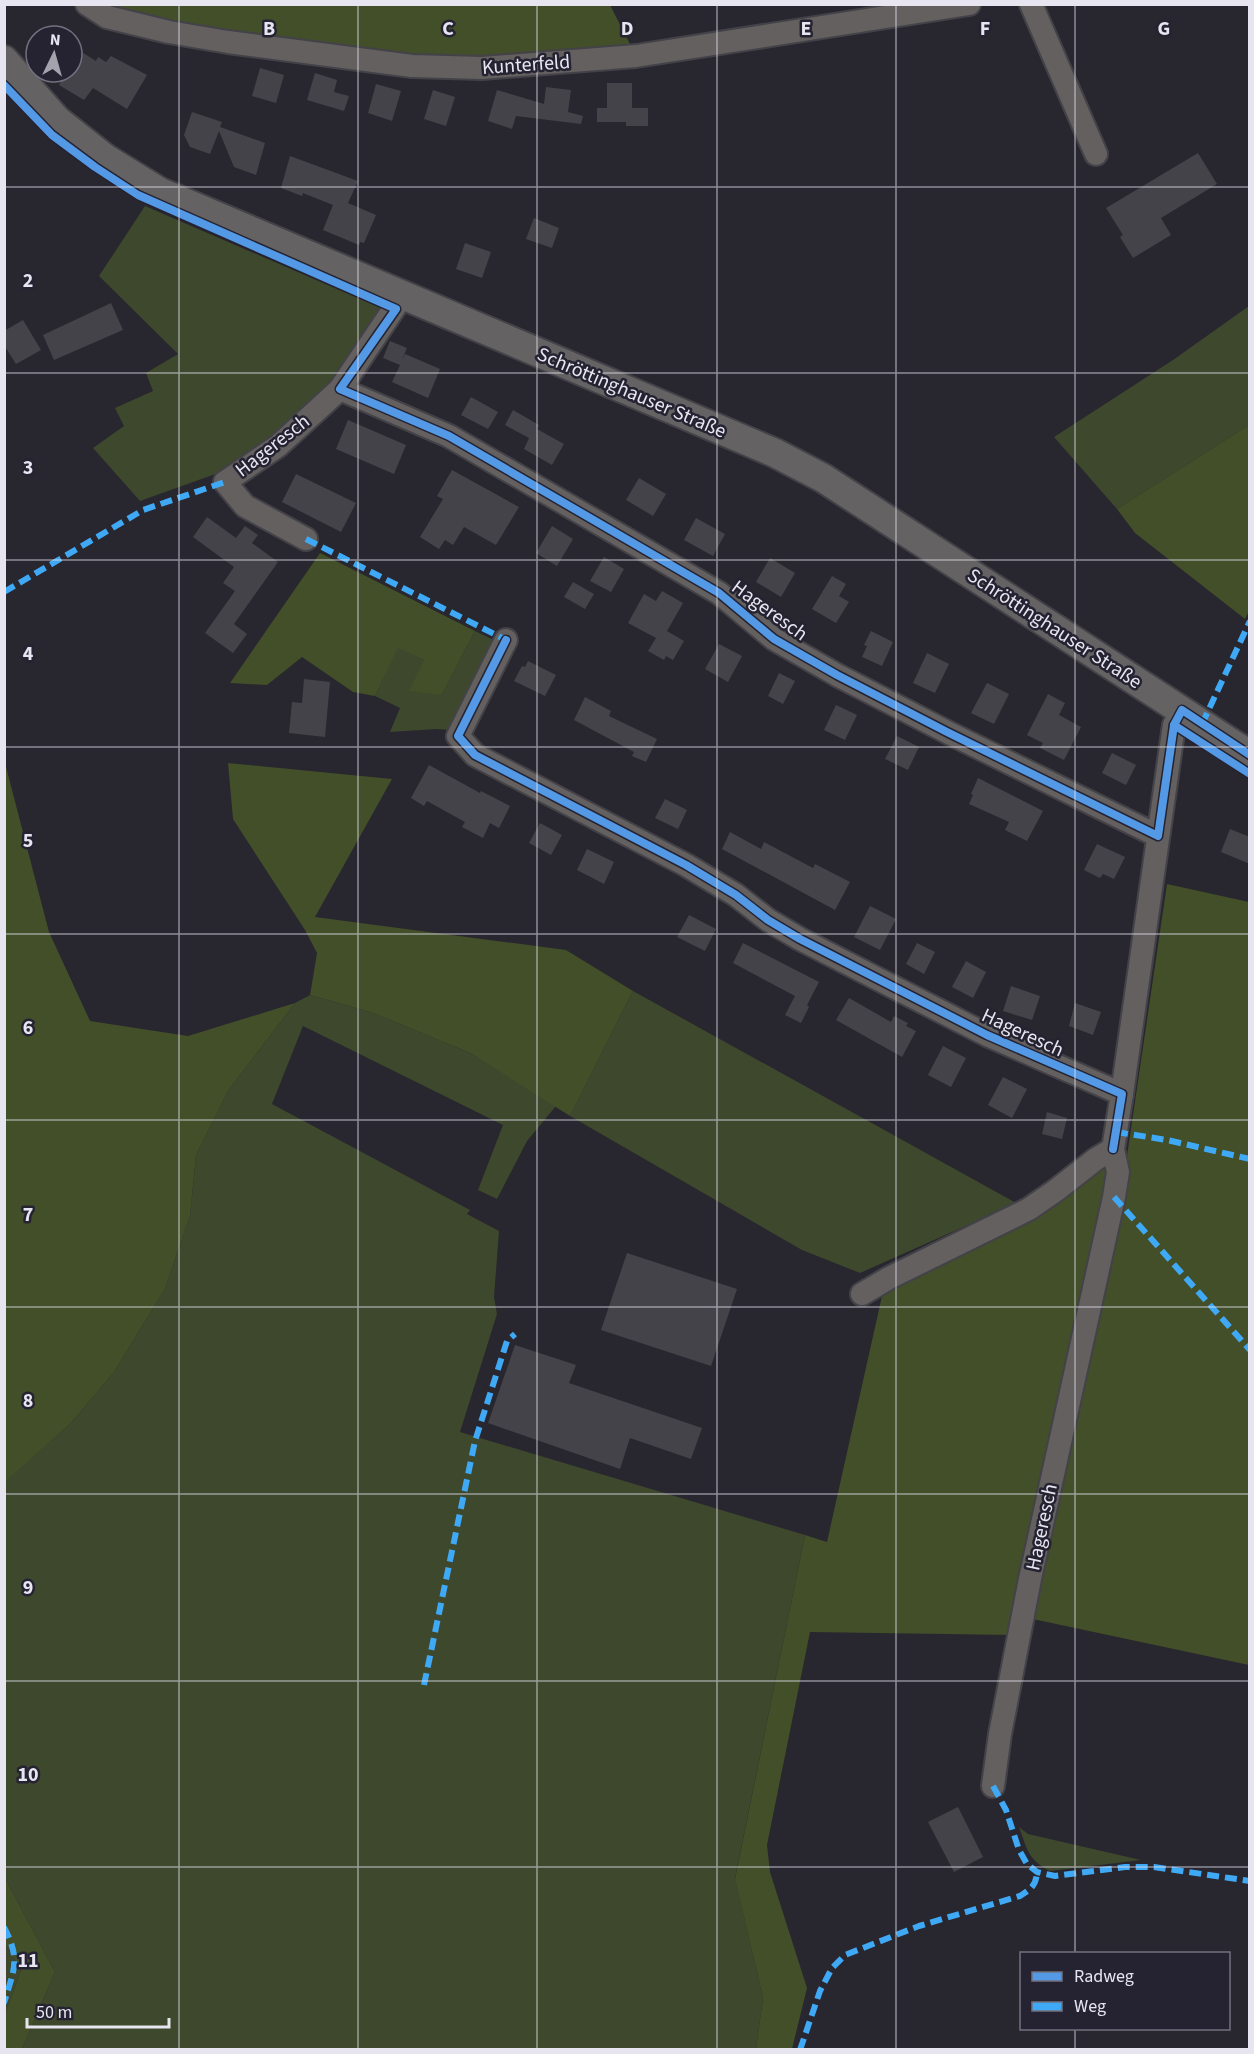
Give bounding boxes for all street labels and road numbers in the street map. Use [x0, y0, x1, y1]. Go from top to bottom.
street label: Kunterfeld [481, 48, 571, 82]
street label: Schröttinghauser Straße [533, 340, 731, 445]
street label: Hageresch [229, 408, 316, 484]
street label: Schröttinghauser Straße [962, 562, 1147, 696]
street label: Hageresch [726, 574, 813, 648]
street label: Hageresch [977, 1002, 1068, 1064]
street label: Hageresch [1019, 1481, 1065, 1573]

